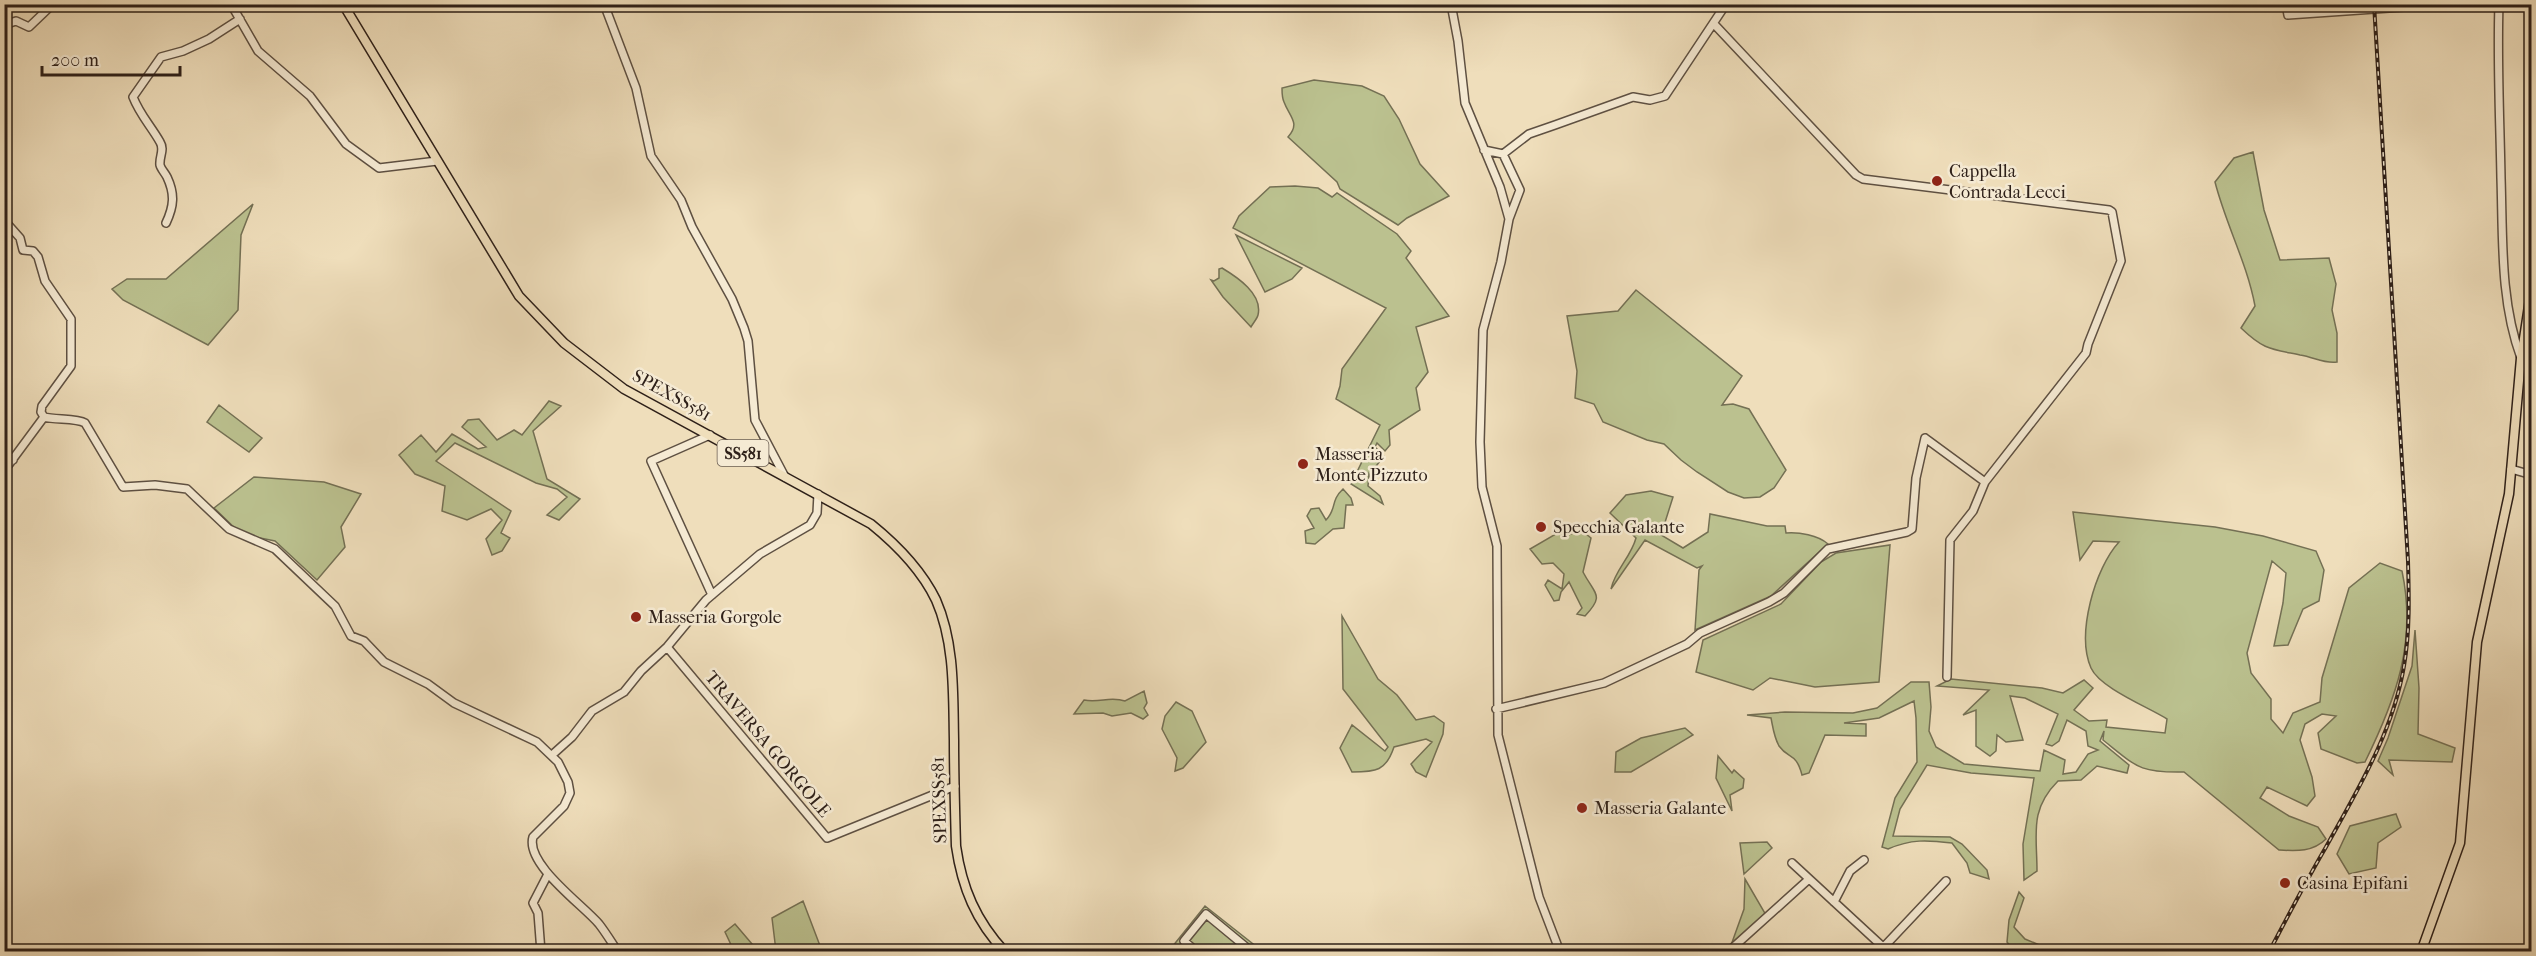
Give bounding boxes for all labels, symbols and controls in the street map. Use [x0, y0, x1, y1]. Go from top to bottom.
scale bar [42, 39, 180, 77]
text: 200 m [51, 50, 99, 71]
place label: Cappella Contrada Lecci [1949, 161, 2067, 203]
marker: Cappella Contrada Lecci [1930, 174, 1944, 188]
street label: SPEXSS581 [629, 365, 715, 426]
road number: SS581 [718, 440, 768, 466]
place label: Masseria Monte Pizzuto [1315, 444, 1428, 486]
marker: Masseria Monte Pizzuto [1296, 457, 1310, 471]
place label: Specchia Galante [1553, 517, 1684, 538]
marker: Specchia Galante [1534, 520, 1548, 534]
place label: Masseria Gorgole [648, 607, 782, 628]
marker: Masseria Gorgole [629, 610, 643, 624]
street label: TRAVERSA GORGOLE [700, 667, 835, 822]
street label: SPEXSS581 [927, 756, 952, 844]
place label: Masseria Galante [1594, 798, 1726, 819]
marker: Masseria Galante [1575, 801, 1589, 815]
place label: Casina Epifani [2297, 873, 2409, 894]
marker: Casina Epifani [2278, 876, 2292, 890]

